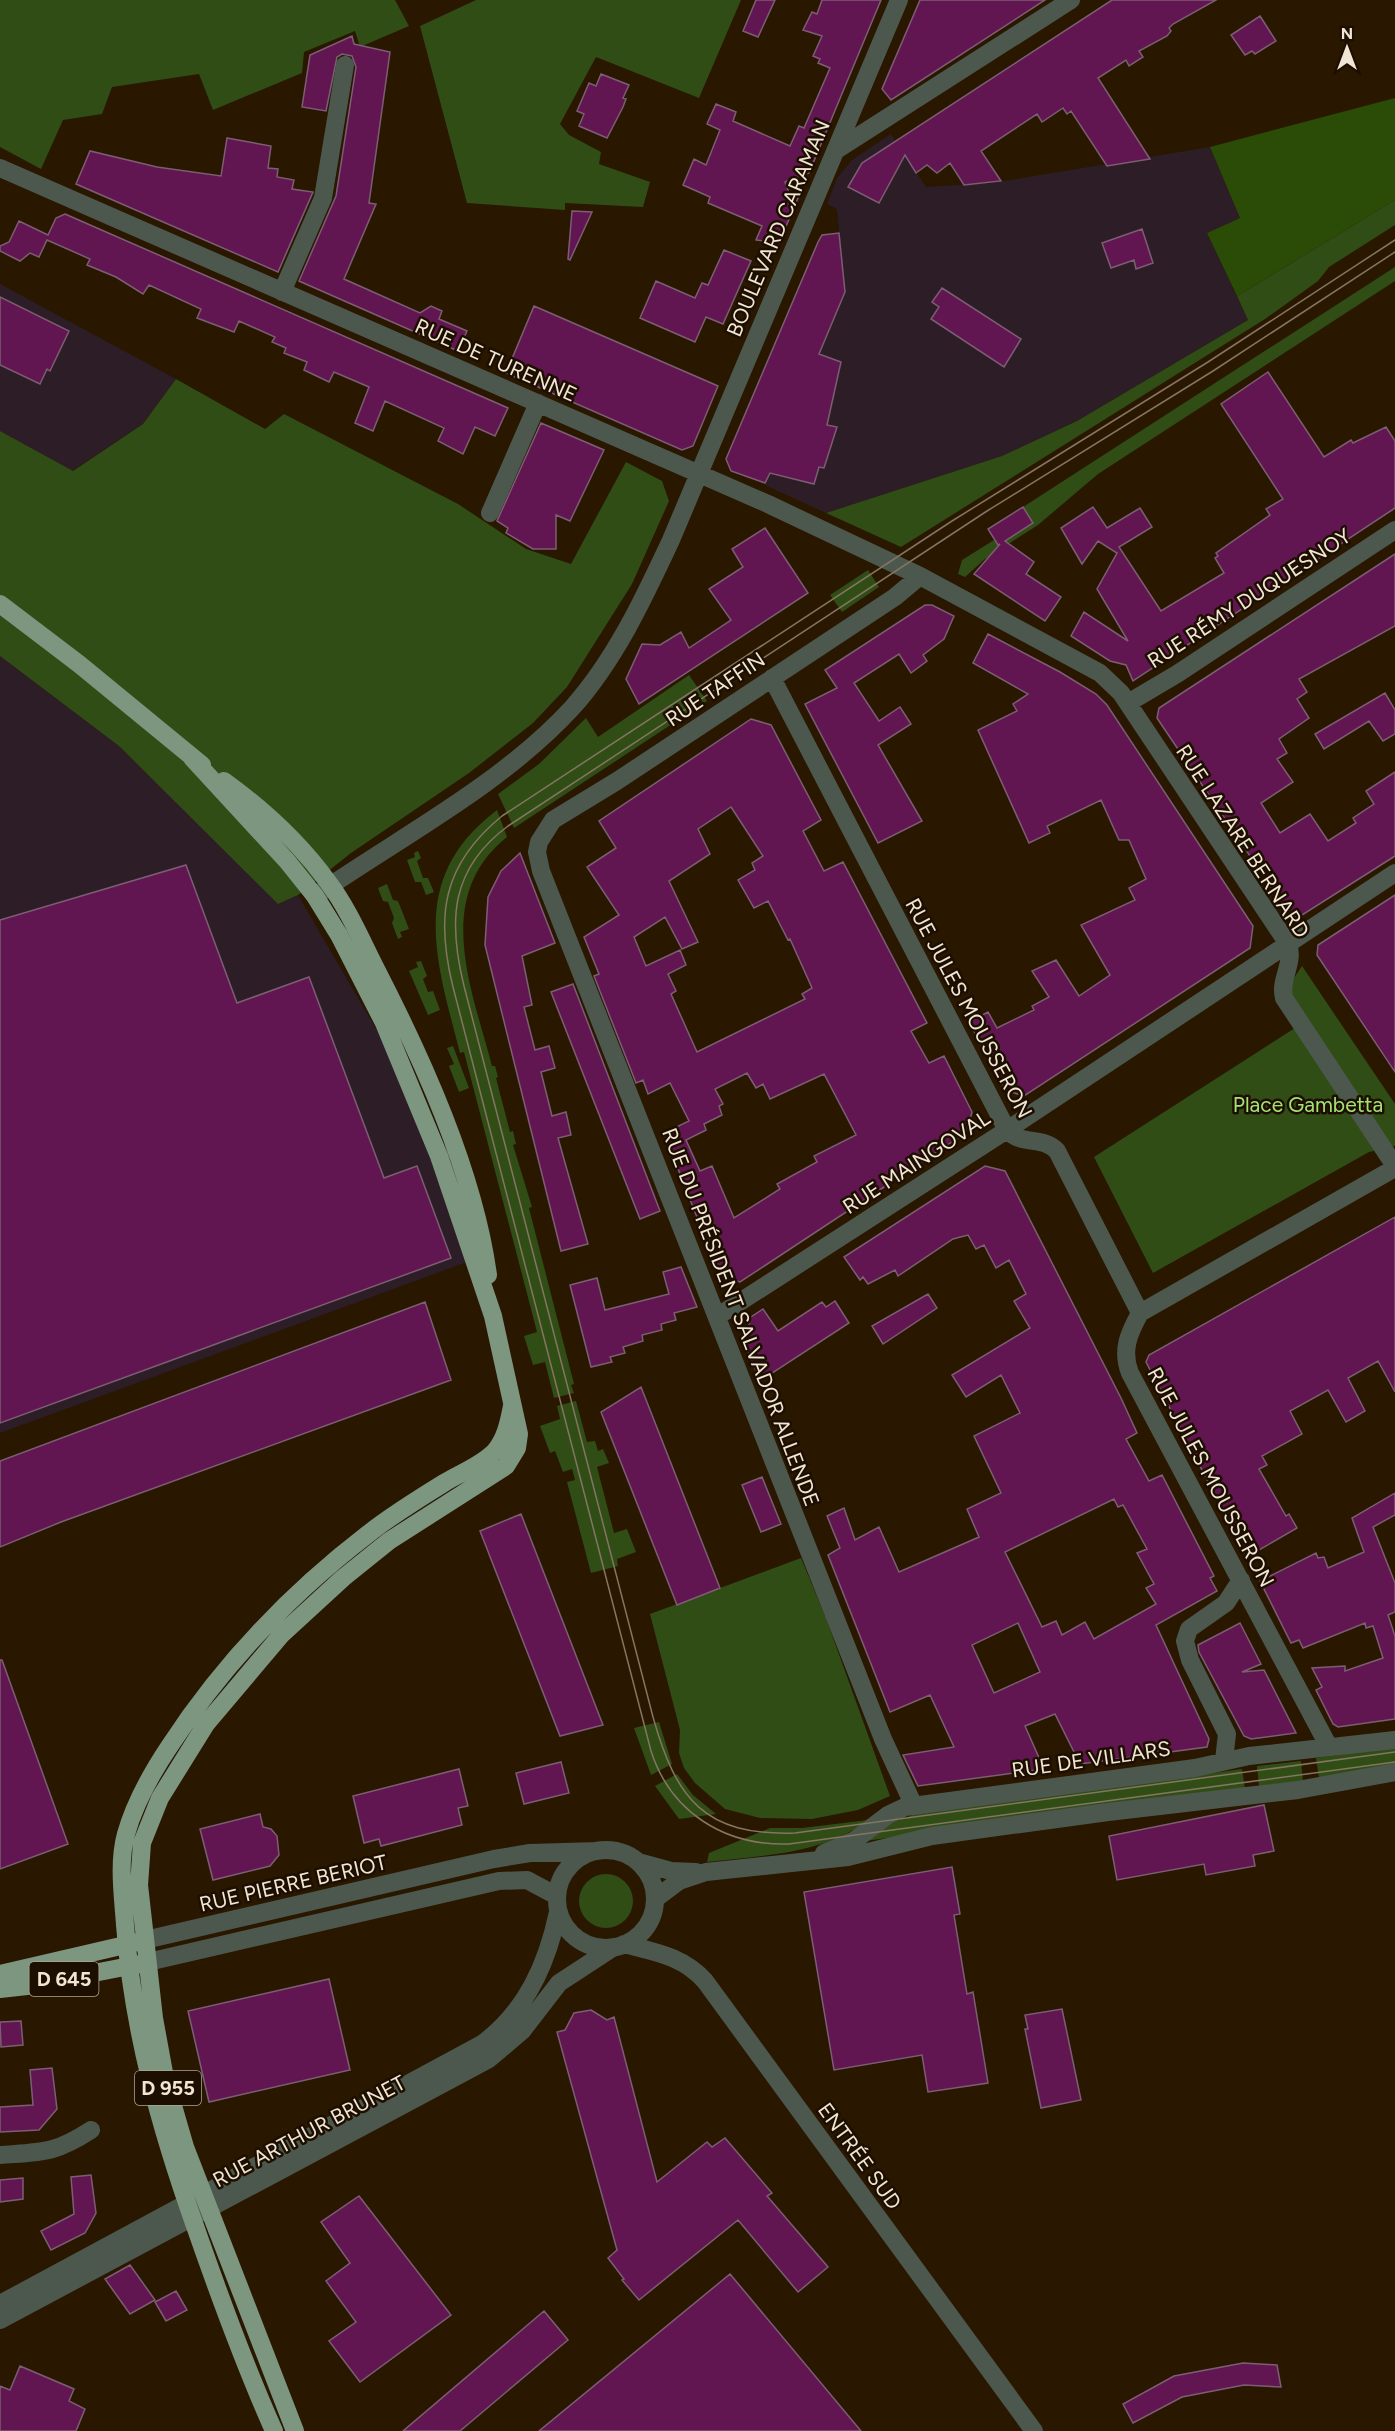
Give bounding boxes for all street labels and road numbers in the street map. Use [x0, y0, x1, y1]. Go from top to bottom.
street label: BOULEVARD CARAMAN [721, 116, 835, 340]
street label: RUE DE TURENNE [411, 313, 581, 407]
street label: RUE RÉMY DUQUESNOY [1143, 523, 1356, 673]
street label: RUE TAFFIN [660, 647, 770, 731]
street label: RUE LAZARE BERNARD [1171, 740, 1315, 942]
street label: RUE JULES MOUSSERON [900, 894, 1038, 1122]
street label: RUE MAINGOVAL [838, 1105, 994, 1219]
street label: RUE DU PRÉSIDENT SALVADOR ALLENDE [657, 1124, 825, 1510]
street label: RUE JULES MOUSSERON [1142, 1363, 1280, 1591]
street label: RUE DE VILLARS [1010, 1735, 1172, 1783]
street label: RUE PIERRE BERIOT [197, 1849, 390, 1917]
road number: D 645 [29, 1962, 98, 1996]
street label: RUE ARTHUR BRUNET [208, 2069, 410, 2192]
road number: D 955 [135, 2071, 201, 2105]
street label: ENTRÉE SUD [813, 2098, 907, 2214]

